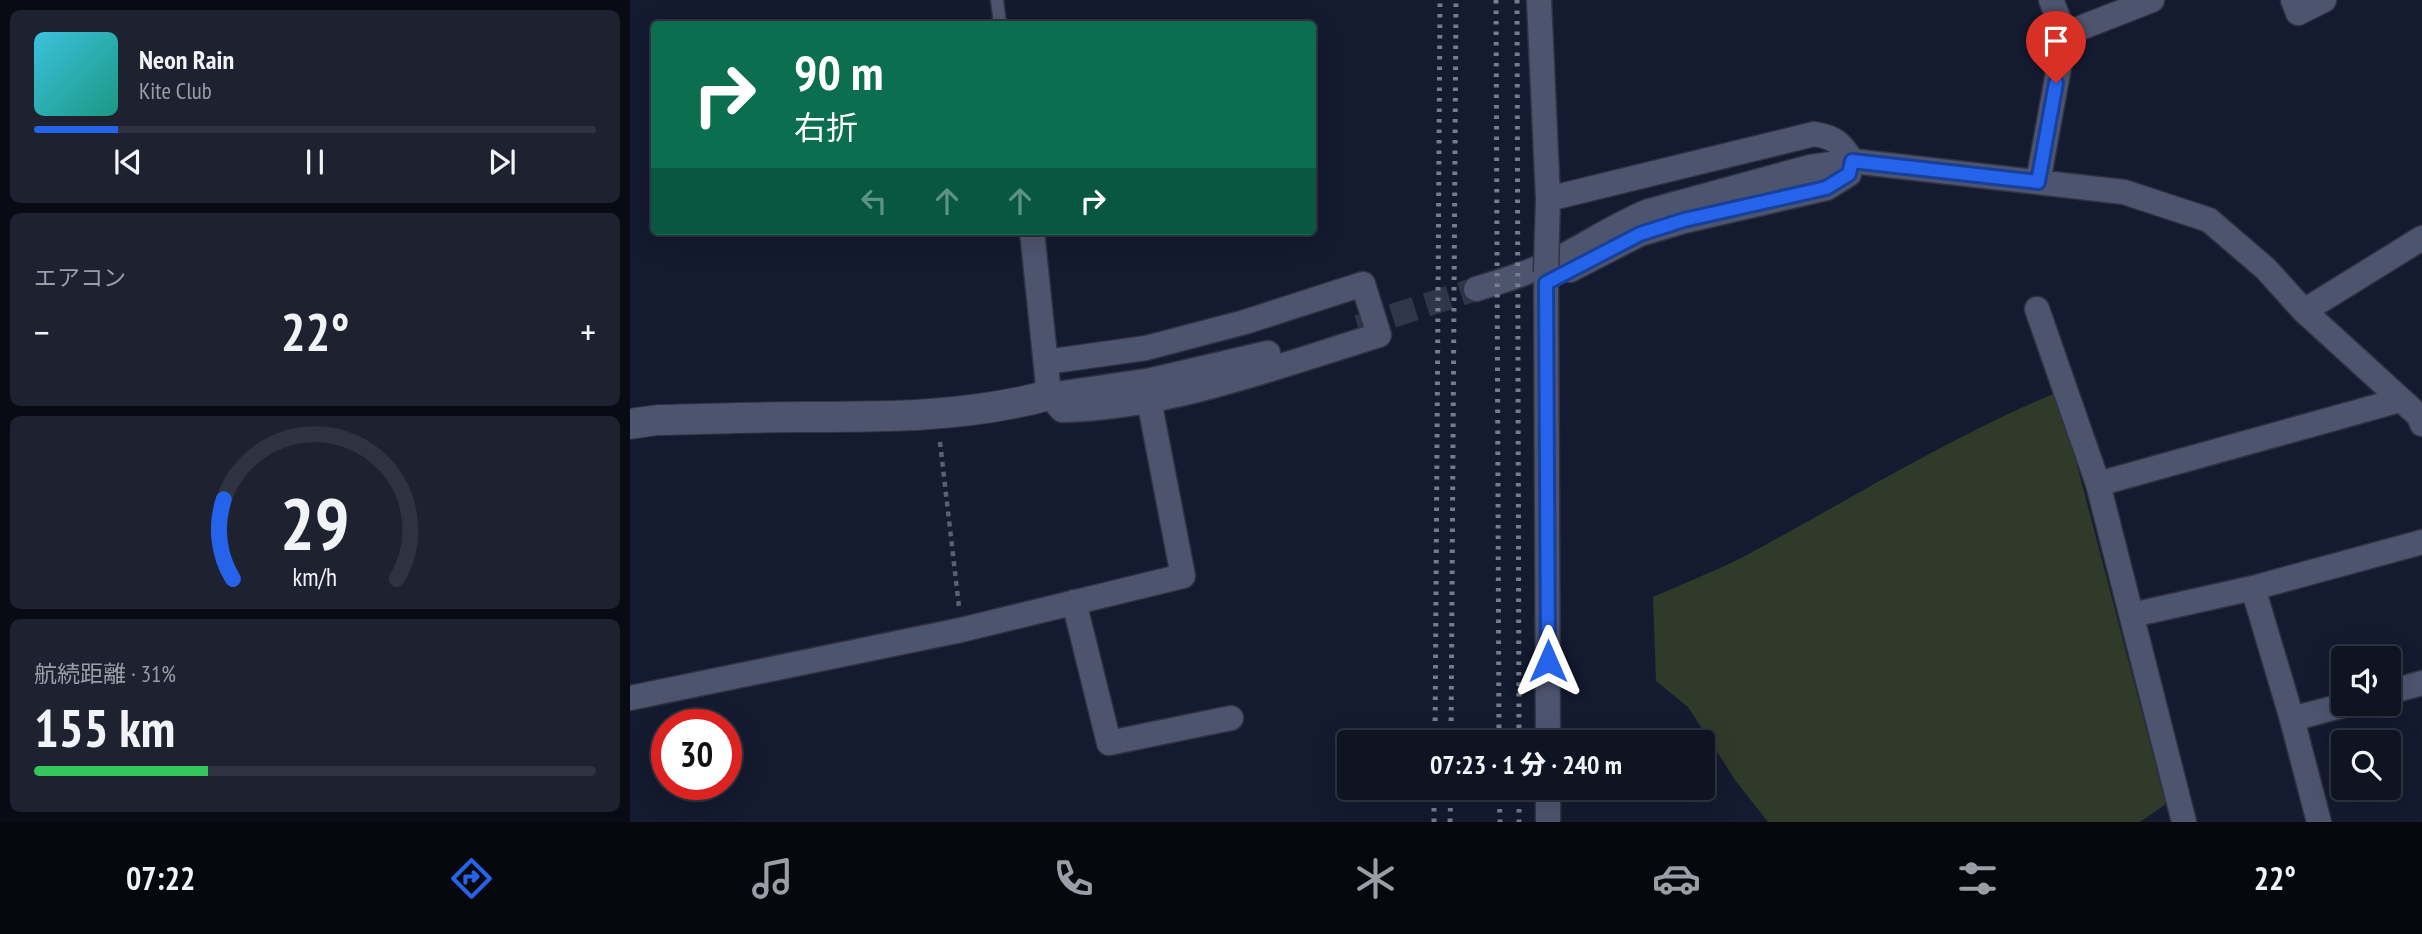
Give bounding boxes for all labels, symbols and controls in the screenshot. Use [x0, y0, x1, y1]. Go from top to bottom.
pin [2026, 11, 2086, 83]
icon: arrive [2037, 22, 2075, 60]
text: 90 m [794, 40, 883, 104]
text: Neon Rain [139, 43, 234, 76]
icon: right [679, 49, 770, 140]
text: Kite Club [139, 76, 212, 105]
text: 右折 [794, 106, 858, 148]
icon: previous [109, 143, 147, 181]
icon: pause [296, 143, 334, 181]
icon: next [483, 143, 521, 181]
icon: left [855, 182, 893, 220]
icon: ahead [928, 182, 966, 220]
icon: ahead [1001, 182, 1039, 220]
icon: right [1074, 182, 1112, 220]
text: エアコン [34, 263, 126, 292]
text: 22° [281, 298, 349, 365]
text: − [34, 307, 50, 356]
text: + [580, 307, 596, 356]
text: 29 [280, 475, 350, 569]
text: km/h [293, 560, 337, 592]
position arrow [1511, 624, 1585, 698]
map controls [2331, 646, 2401, 800]
button: sound [2331, 646, 2401, 716]
text: 航続距離 · 31% [34, 659, 176, 688]
text: 155 km [34, 694, 175, 761]
speed limit sign: 30 [651, 709, 742, 800]
button: search [2331, 730, 2401, 800]
text: 07:23 · 1 分 · 240 m [1430, 748, 1622, 781]
icon: directions [447, 854, 496, 903]
icon: music [748, 854, 797, 903]
icon: phone [1049, 854, 1098, 903]
icon: climate [1351, 854, 1400, 903]
icon: car [1652, 854, 1701, 903]
icon: filters [1953, 854, 2002, 903]
text: 07:22 [126, 857, 195, 899]
text: 22° [2254, 857, 2296, 899]

